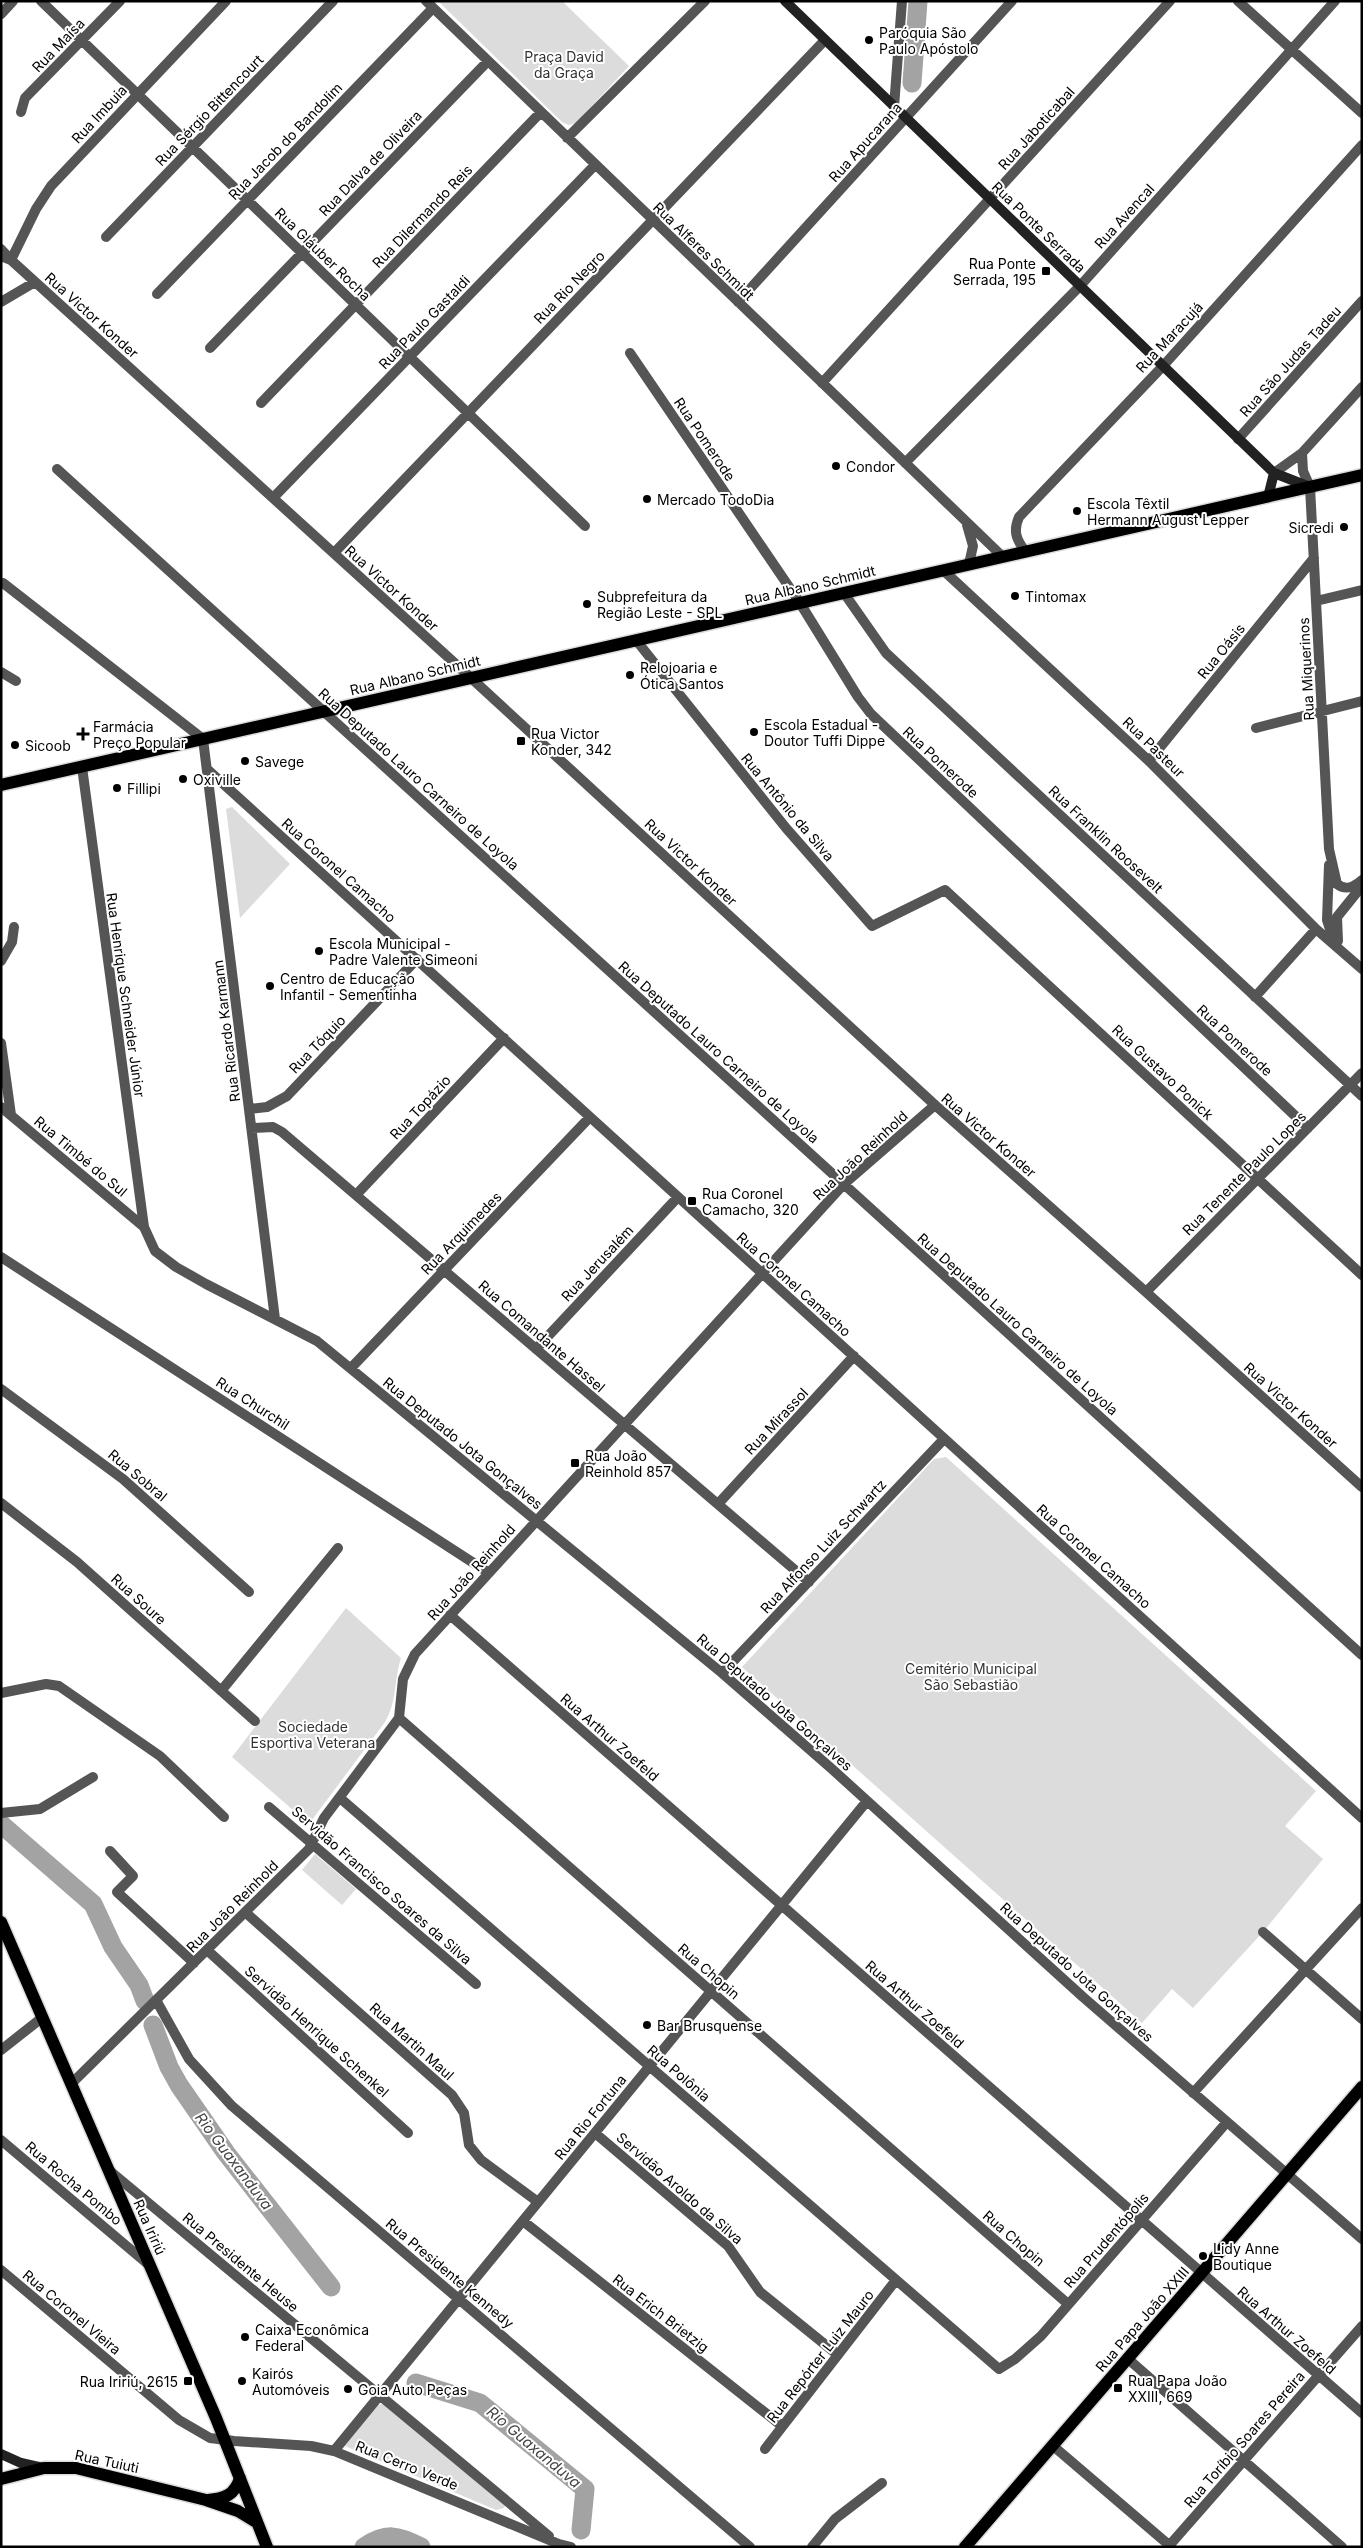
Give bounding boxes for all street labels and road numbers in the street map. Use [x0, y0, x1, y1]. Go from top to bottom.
street label: Rua Maísa [28, 15, 88, 75]
street label: Rua Sérgio Bittencourt [151, 51, 267, 169]
street label: Rua Jacob do Bandolim [225, 79, 345, 203]
street label: Rua Imbuia [68, 81, 130, 147]
street label: Rua Jaboticabal [994, 83, 1078, 173]
street label: Rua Apucarana [825, 99, 905, 185]
street label: Rua Dalva de Oliveira [315, 107, 425, 219]
street label: Rua Dilermando Reis [368, 161, 476, 271]
street label: Rua Ponte Serrada [989, 178, 1089, 276]
street label: Rua Avencal [1091, 180, 1157, 252]
street label: Rua Alferes Schmidt [650, 198, 758, 304]
street label: Rua Gláuber Rocha [272, 204, 374, 304]
street label: Rua Rio Negro [530, 247, 608, 327]
street label: Rua Victor Konder [42, 269, 142, 361]
street label: Rua Paulo Gastaldi [375, 272, 473, 372]
street label: Rua Maracujá [1132, 298, 1206, 376]
street label: Rua São Judas Tadeu [1236, 302, 1344, 420]
street label: Rua Pomerode [671, 394, 739, 484]
street label: Rua Victor Konder [342, 542, 442, 634]
street label: Rua Albano Schmidt [743, 562, 877, 608]
street label: Rua Miquerinos [1295, 617, 1317, 721]
street label: Rua Oásis [1194, 620, 1248, 682]
street label: Rua Albano Schmidt [348, 652, 482, 698]
street label: Rua Deputado Lauro Carneiro de Loyola [315, 684, 523, 874]
street label: Rua Pasteur [1120, 713, 1188, 781]
street label: Rua Pomerode [900, 723, 982, 801]
street label: Rua Antônio da Silva [738, 750, 838, 864]
street label: Rua Franklin Roosevelt [1045, 782, 1167, 897]
street label: Rua Coronel Camacho [278, 814, 400, 926]
street label: Rua Victor Konder [641, 815, 741, 909]
street label: Rua Henrique Schneider Júnior [103, 892, 149, 1098]
street label: Rua Deputado Lauro Carneiro de Loyola [615, 957, 823, 1147]
street label: Rua Ricardo Karmann [209, 959, 243, 1103]
street label: Rua Pomerode [1194, 1001, 1276, 1079]
street label: Rua Tóquio [285, 1011, 349, 1077]
street label: Rua Gustavo Ponick [1109, 1021, 1217, 1123]
street label: Rua Topázio [386, 1071, 454, 1143]
street label: Rua Victor Konder [938, 1089, 1040, 1181]
street label: Rua João Reinhold [809, 1107, 911, 1203]
street label: Rua Tenente Paulo Lopes [1179, 1108, 1309, 1238]
street label: Rua Timbé do Sul [31, 1112, 131, 1200]
street label: Rua Arquimedes [417, 1188, 505, 1278]
street label: Rua Jerusalém [557, 1221, 637, 1305]
street label: Rua Coronel Camacho [733, 1228, 855, 1340]
street label: Rua Deputado Lauro Carneiro de Loyola [914, 1229, 1122, 1419]
street label: Rua Comandante Hassel [475, 1276, 609, 1396]
street label: Rua Victor Konder [1241, 1359, 1341, 1451]
street label: Rua Churchil [213, 1373, 293, 1433]
street label: Rua Deputado Jota Gonçalves [380, 1373, 546, 1513]
street label: Rua Mirassol [741, 1384, 811, 1458]
street label: Rua Sobral [105, 1445, 171, 1505]
street label: Rua Alfonso Luiz Schwartz [756, 1476, 890, 1616]
street label: Rua Coronel Camacho [1033, 1500, 1155, 1612]
street label: Rua João Reinhold [424, 1521, 518, 1623]
street label: Rua Soure [108, 1570, 170, 1628]
street label: Rua Deputado Jota Gonçalves [694, 1630, 856, 1774]
street label: Rua Arthur Zoefeld [557, 1690, 663, 1784]
street label: Servidão Francisco Soares da Silva [289, 1802, 475, 1968]
street label: Rua João Reinhold [182, 1856, 282, 1956]
street label: Rua Deputado Jota Gonçalves [997, 1899, 1157, 2045]
street label: Rua Chopin [675, 1940, 743, 2002]
street label: Rua Arthur Zoefeld [862, 1957, 968, 2051]
street label: Servidão Henrique Schenkel [241, 1962, 393, 2100]
street label: Rua Martin Maul [366, 1999, 458, 2083]
street label: Rua Polônia [644, 2041, 714, 2105]
street label: Rua Rio Fortuna [551, 2071, 629, 2163]
street label: Servidão Aroldo da Silva [613, 2128, 747, 2248]
street label: Rua Rocha Pombo [22, 2138, 126, 2228]
street label: Rua Prudentópolis [1060, 2189, 1152, 2291]
street label: Rua Iririú [130, 2197, 170, 2257]
street label: Rua Chopin [980, 2207, 1048, 2269]
street label: Rua Presidente Heuse [180, 2209, 302, 2315]
street label: Rua Presidente Kennedy [383, 2214, 518, 2332]
street label: Rua Papa João XXIII [1092, 2263, 1192, 2375]
street label: Rua Coronel Vieira [20, 2266, 124, 2358]
street label: Rua Erich Brietzig [610, 2270, 712, 2356]
street label: Rua Arthur Zoefeld [1234, 2283, 1340, 2377]
street label: Rua Repórter Luiz Mauro [763, 2286, 877, 2426]
street label: Rua Toríbio Soares Pereira [1180, 2367, 1308, 2511]
street label: Rua Cerro Verde [353, 2437, 461, 2493]
street label: Rua Tuiuti [73, 2446, 141, 2476]

